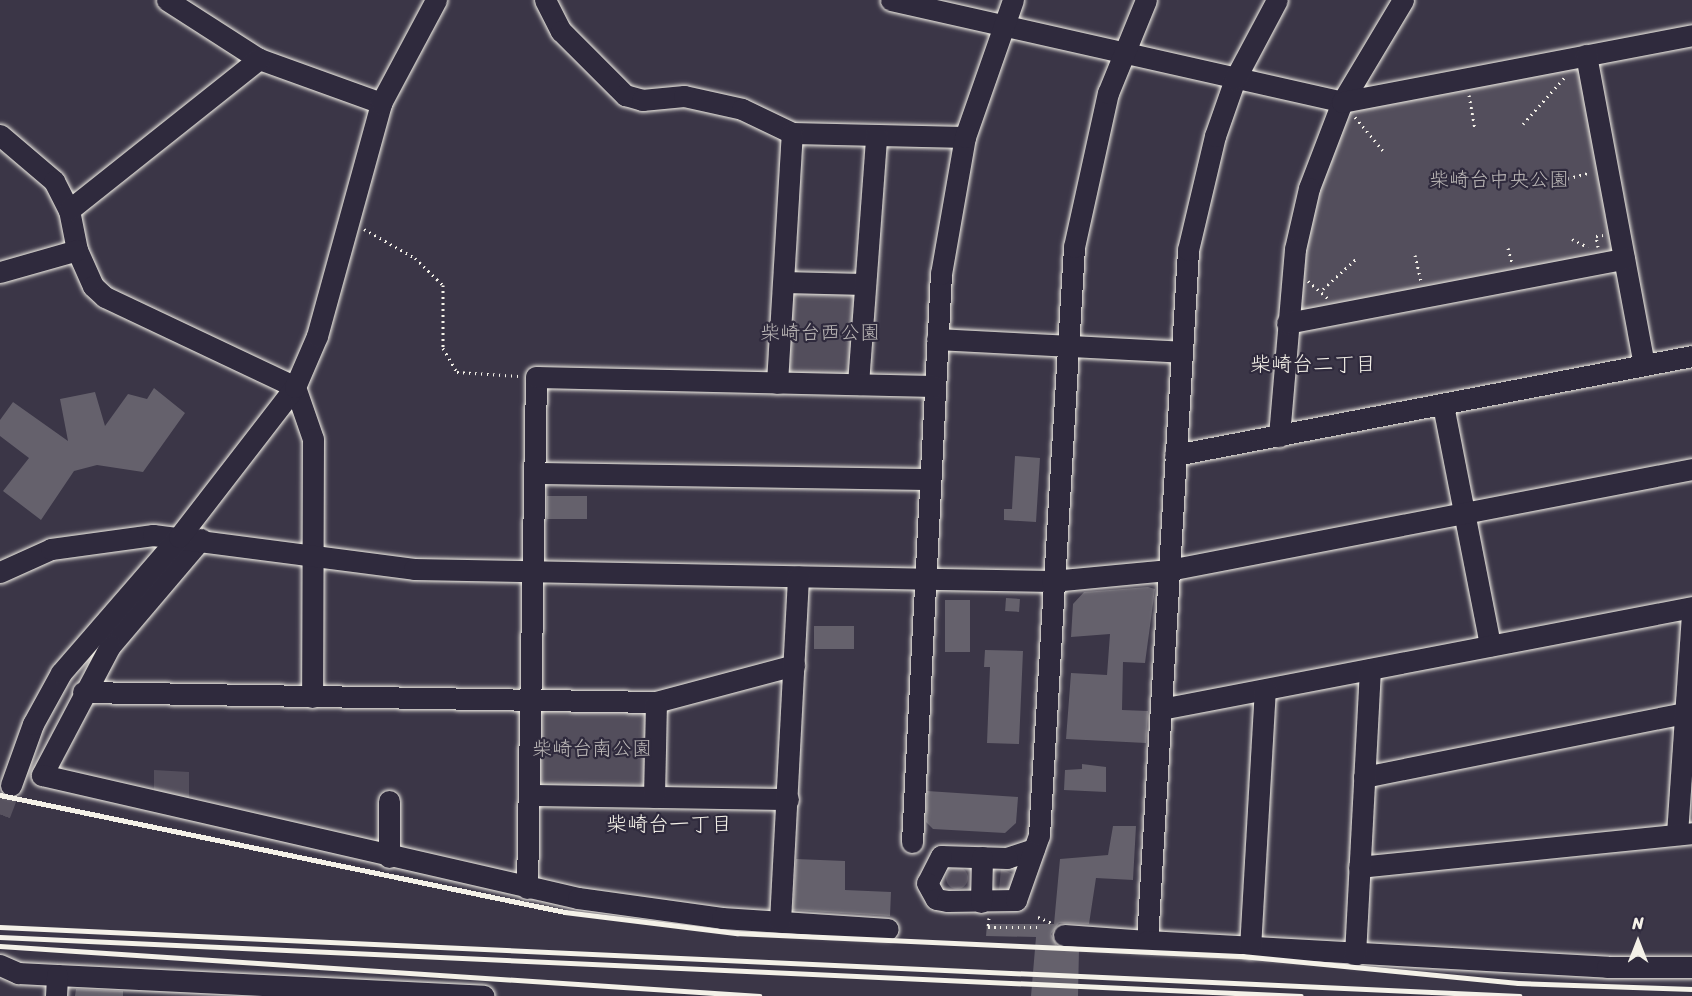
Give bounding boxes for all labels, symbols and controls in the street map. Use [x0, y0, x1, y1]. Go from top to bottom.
park label: 柴崎台中央公園 [1429, 167, 1569, 191]
park label: 柴崎台西公園 [760, 320, 880, 344]
district label: 柴崎台二丁目 [1250, 351, 1376, 377]
park label: 柴崎台南公園 [532, 736, 652, 760]
district label: 柴崎台一丁目 [606, 811, 732, 837]
text: N [1632, 909, 1644, 938]
north arrow [1608, 912, 1668, 972]

